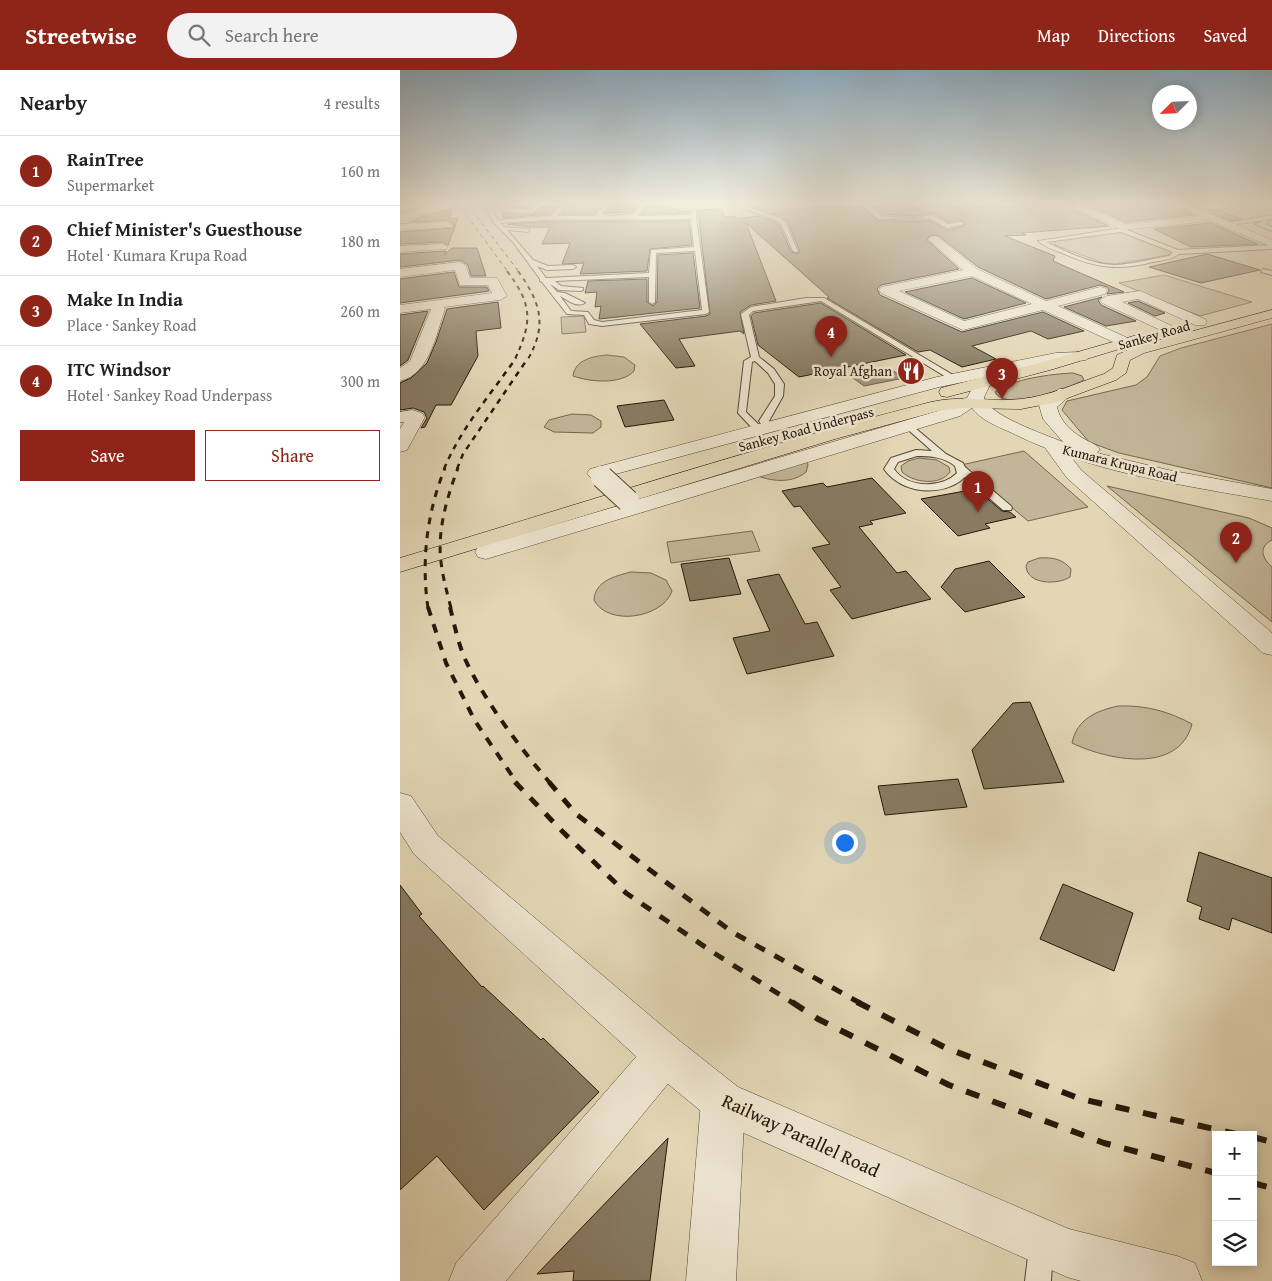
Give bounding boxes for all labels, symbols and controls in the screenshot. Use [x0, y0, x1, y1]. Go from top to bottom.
search box [167, 13, 517, 58]
text: Streetwise [25, 18, 137, 53]
icon: search [185, 21, 213, 49]
text: Search here [225, 21, 319, 49]
text: Map [1037, 22, 1070, 49]
text: Directions [1098, 22, 1175, 49]
text: Saved [1203, 22, 1247, 49]
north arrow [1152, 85, 1197, 130]
text: Nearby [20, 87, 87, 118]
text: 4 results [323, 91, 380, 115]
text: RainTree [67, 145, 144, 173]
text: 1 [32, 159, 40, 183]
text: 160 m [340, 159, 380, 183]
text: Supermarket [67, 173, 154, 197]
text: Chief Minister's Guesthouse [67, 215, 302, 243]
text: 2 [32, 229, 40, 253]
text: 180 m [340, 229, 380, 253]
text: Hotel · Kumara Krupa Road [67, 243, 247, 267]
text: Make In India [67, 285, 183, 313]
text: 3 [32, 299, 40, 323]
text: 260 m [340, 299, 380, 323]
text: Place · Sankey Road [67, 313, 197, 337]
street label: Sankey Road [1116, 315, 1193, 355]
pin: 4 [815, 316, 847, 357]
text: ITC Windsor [67, 355, 171, 383]
restaurant icon: Royal Afghan [896, 356, 926, 386]
pin: 3 [986, 358, 1018, 399]
place label: Royal Afghan [814, 361, 892, 381]
text: 4 [32, 369, 40, 393]
text: 300 m [340, 369, 380, 393]
text: Hotel · Sankey Road Underpass [67, 383, 272, 407]
street label: Sankey Road Underpass [736, 401, 876, 457]
button: Save [20, 430, 195, 481]
button: Share [205, 430, 380, 481]
street label: Kumara Krupa Road [1061, 439, 1180, 487]
pin: 1 [962, 471, 994, 512]
pin: 2 [1220, 522, 1252, 563]
your location [832, 830, 858, 856]
street label: Railway Parallel Road [718, 1086, 885, 1184]
map controls [1212, 1131, 1257, 1266]
button: + [1212, 1131, 1257, 1176]
button: − [1212, 1176, 1257, 1221]
button: layers [1212, 1221, 1257, 1266]

